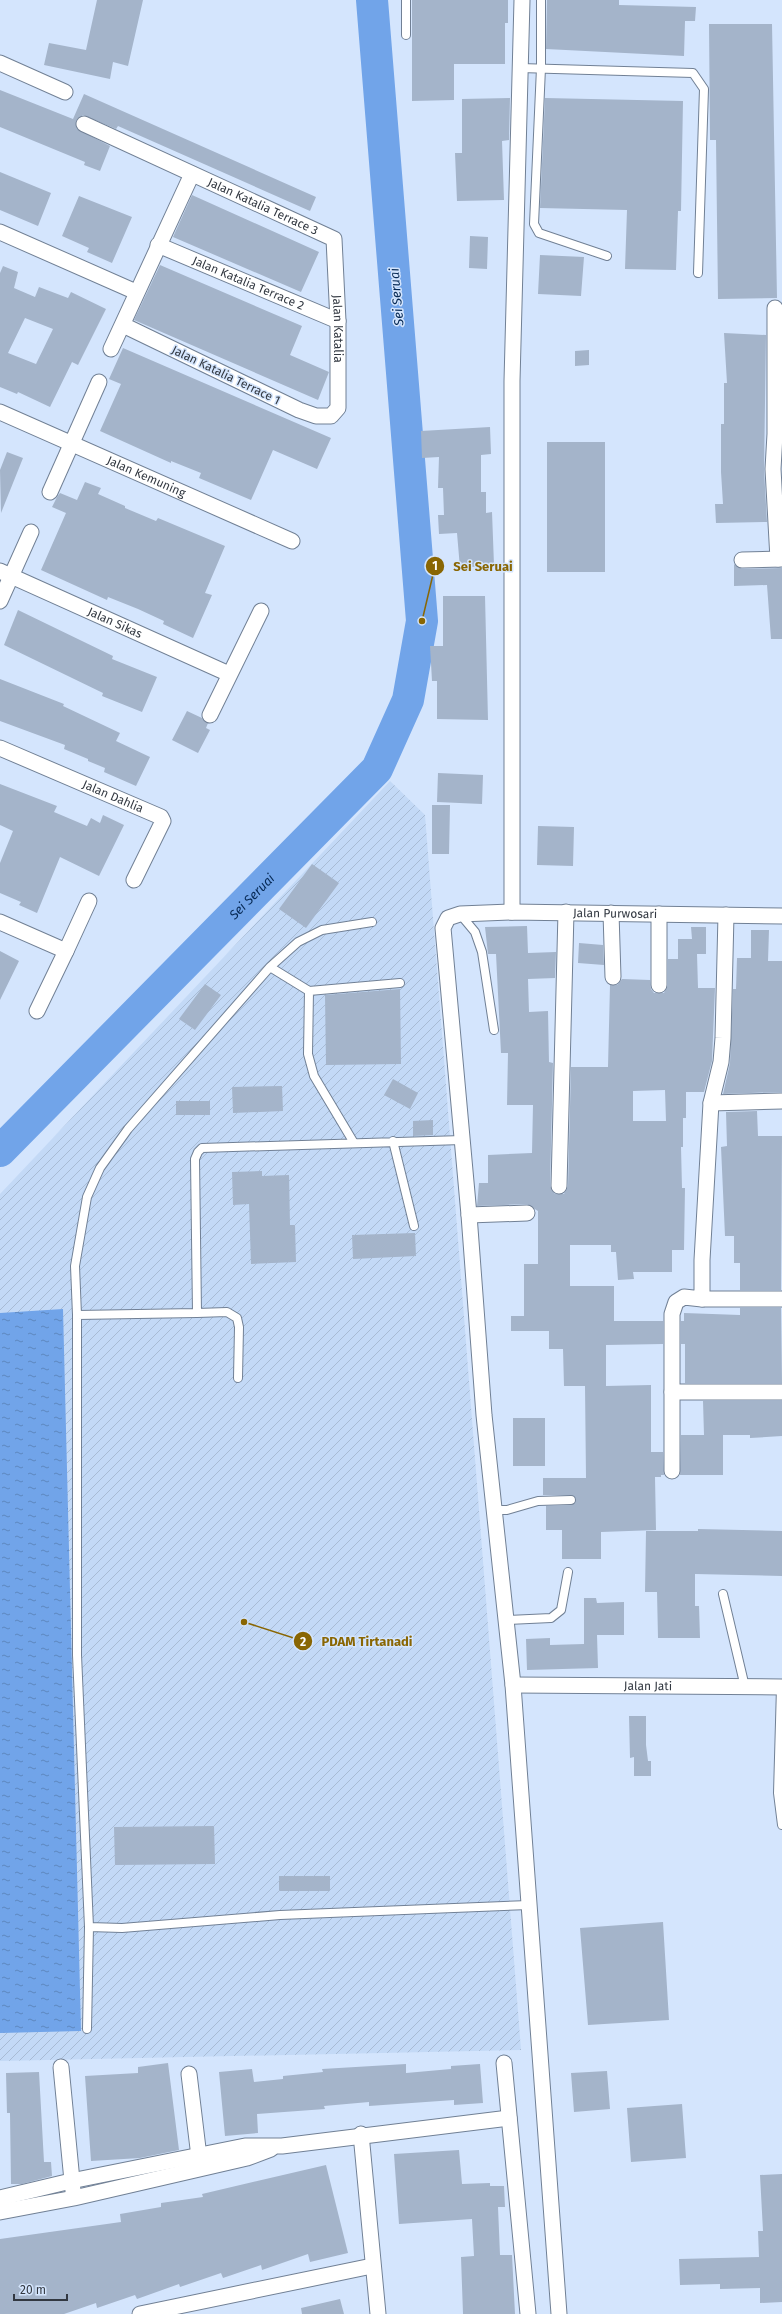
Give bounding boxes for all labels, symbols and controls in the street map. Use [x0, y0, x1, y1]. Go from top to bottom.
street label: Jalan Katalia Terrace 3 [206, 175, 320, 238]
street label: Jalan Katalia Terrace 2 [190, 253, 306, 313]
water label: Sei Seruai [386, 267, 407, 327]
street label: Jalan Katalia [330, 294, 345, 363]
street label: Jalan Katalia Terrace 1 [169, 343, 283, 407]
street label: Jalan Kemuning [105, 453, 189, 500]
callout: Sei Seruai [425, 554, 521, 579]
text: 1 [432, 559, 438, 573]
text: Sei Seruai [453, 559, 513, 574]
street label: Jalan Sikas [85, 604, 145, 641]
street label: Jalan Dahlia [80, 777, 146, 816]
water label: Sei Seruai [225, 870, 278, 923]
street label: Jalan Purwosari [573, 906, 657, 921]
callout: PDAM Tirtanadi [293, 1629, 420, 1654]
text: PDAM Tirtanadi [321, 1634, 413, 1649]
text: 2 [300, 1635, 306, 1649]
street label: Jalan Jati [624, 1679, 672, 1693]
scale bar [14, 2276, 67, 2302]
text: 20 m [20, 2283, 46, 2297]

